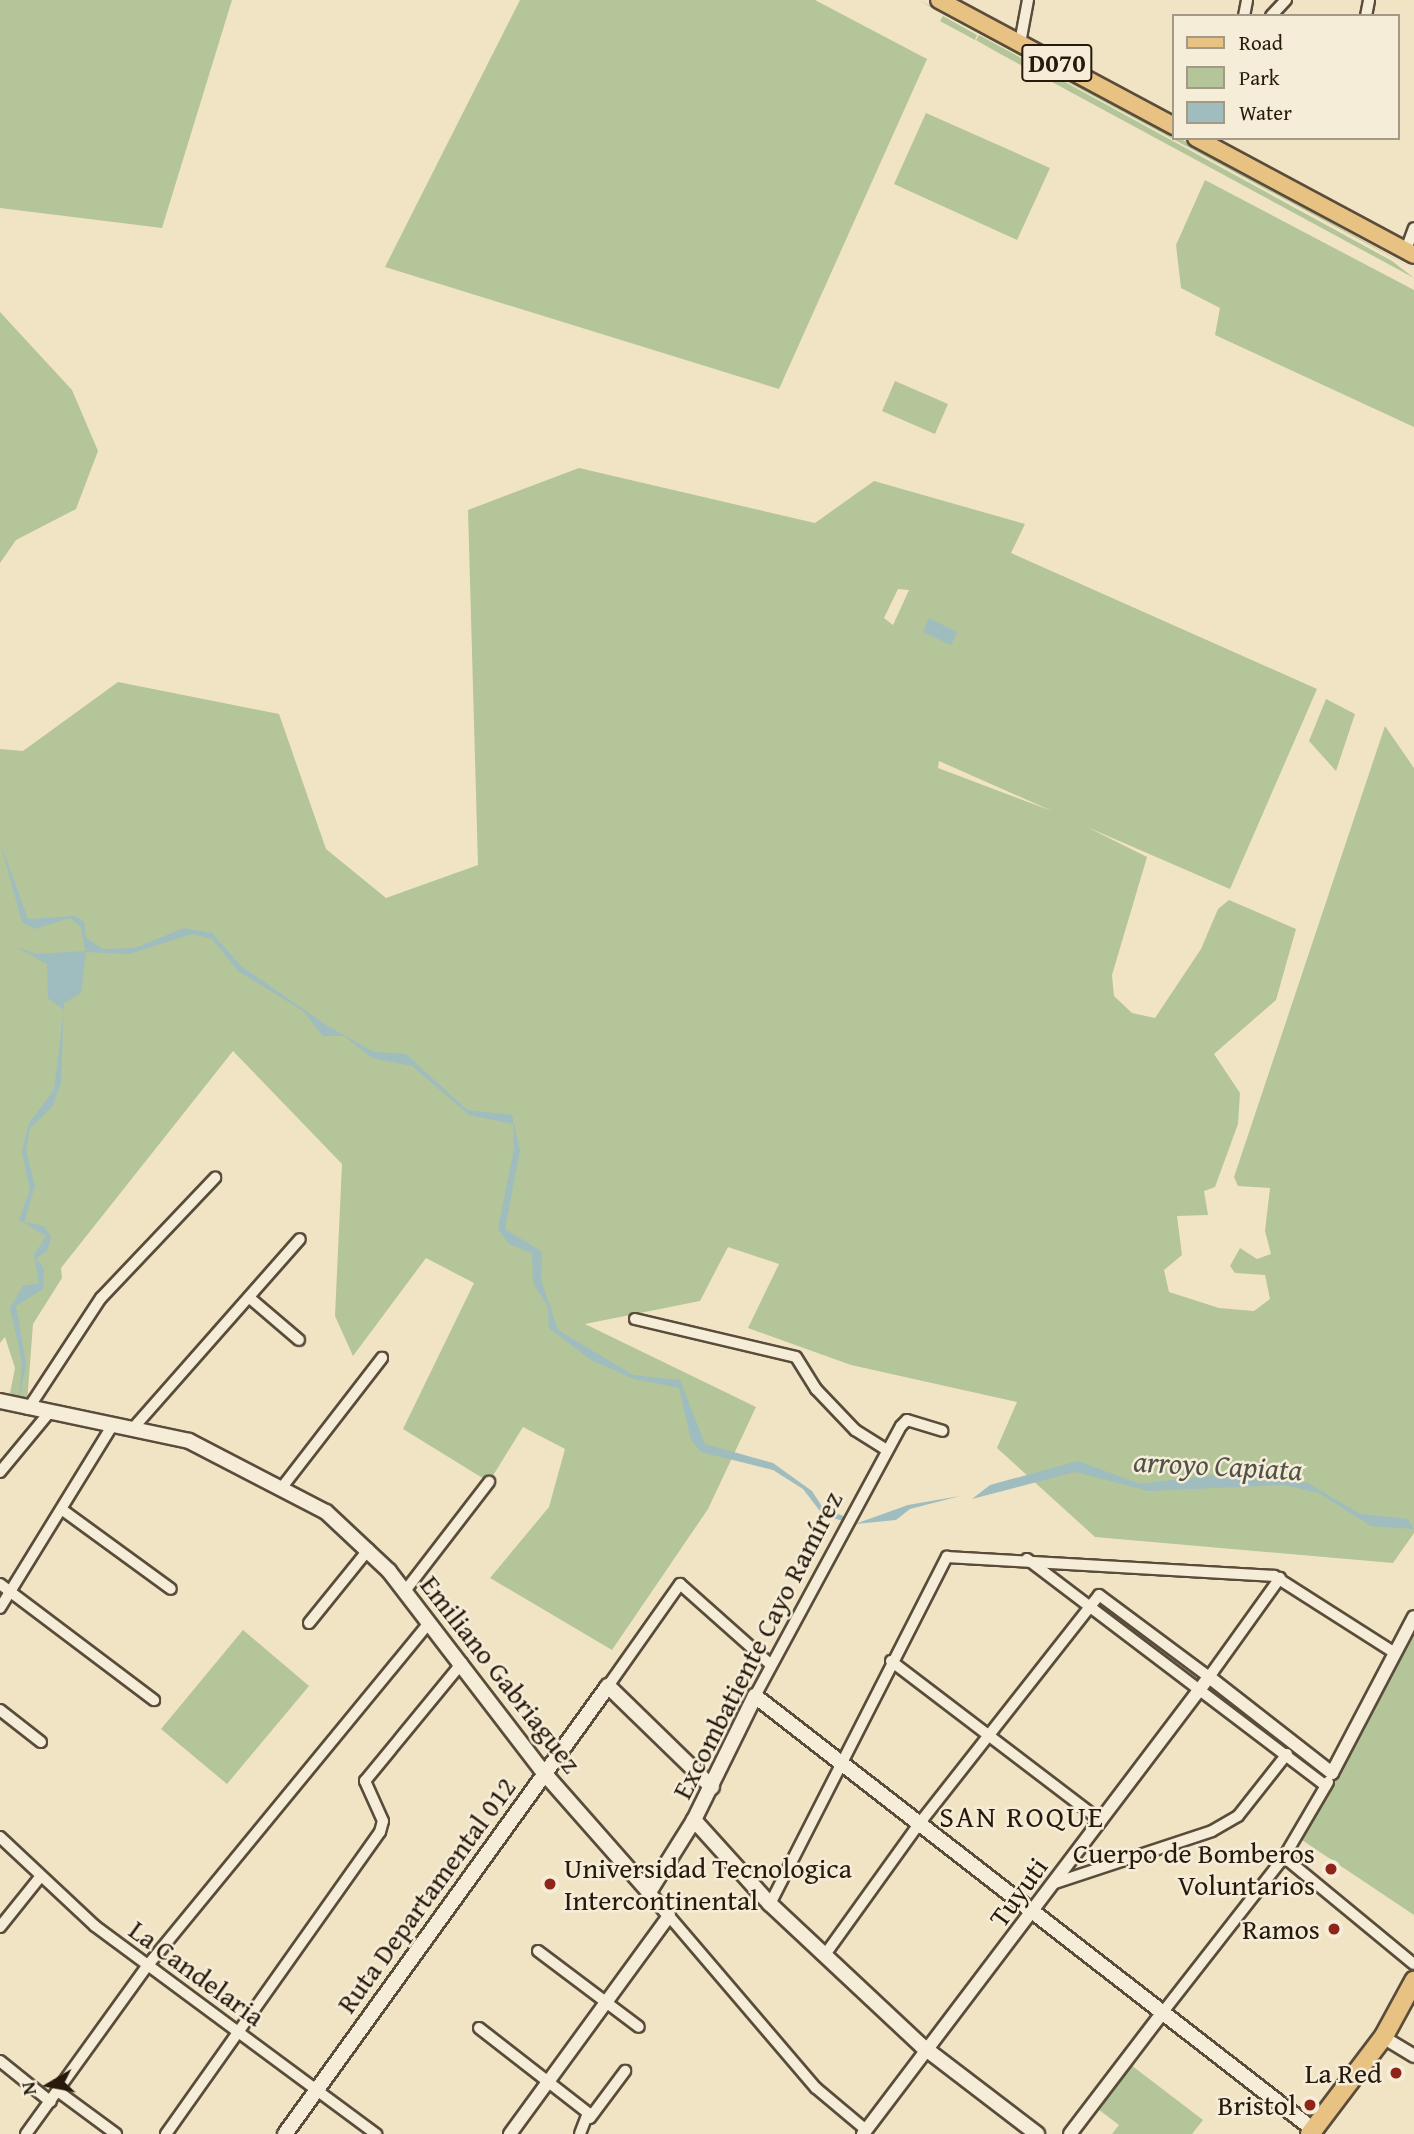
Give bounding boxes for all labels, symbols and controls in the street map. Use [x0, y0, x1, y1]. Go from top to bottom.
legend [1172, 14, 1400, 140]
text: Road [1239, 27, 1283, 58]
road number: D070 [1020, 40, 1094, 86]
text: Park [1239, 62, 1280, 93]
text: Water [1239, 97, 1292, 128]
water label: arroyo Capiata [1133, 1443, 1303, 1487]
street label: Excombatiente Cayo Ramírez [665, 1486, 849, 1804]
street label: Emiliano Gabriaguez [413, 1569, 589, 1779]
street label: Ruta Departamental 012 [329, 1771, 523, 2019]
district label: SAN ROQUE [940, 1798, 1104, 1834]
place label: Cuerpo de Bomberos Voluntarios [1073, 1836, 1315, 1902]
place label: Universidad Tecnologica Intercontinental [564, 1851, 852, 1917]
street label: Tuyuti [982, 1851, 1054, 1933]
marker: Cuerpo de Bomberos Voluntarios [1321, 1859, 1341, 1879]
marker: Universidad Tecnologica Intercontinental [542, 1876, 558, 1892]
place label: Ramos [1242, 1912, 1320, 1946]
street label: La Candelaria [123, 1913, 271, 2033]
marker: Ramos [1326, 1921, 1342, 1937]
north arrow [14, 2050, 84, 2120]
place label: La Red [1305, 2056, 1382, 2090]
marker: La Red [1388, 2065, 1404, 2081]
text: N [13, 2080, 43, 2097]
place label: Bristol [1218, 2088, 1296, 2122]
marker: Bristol [1302, 2097, 1318, 2113]

